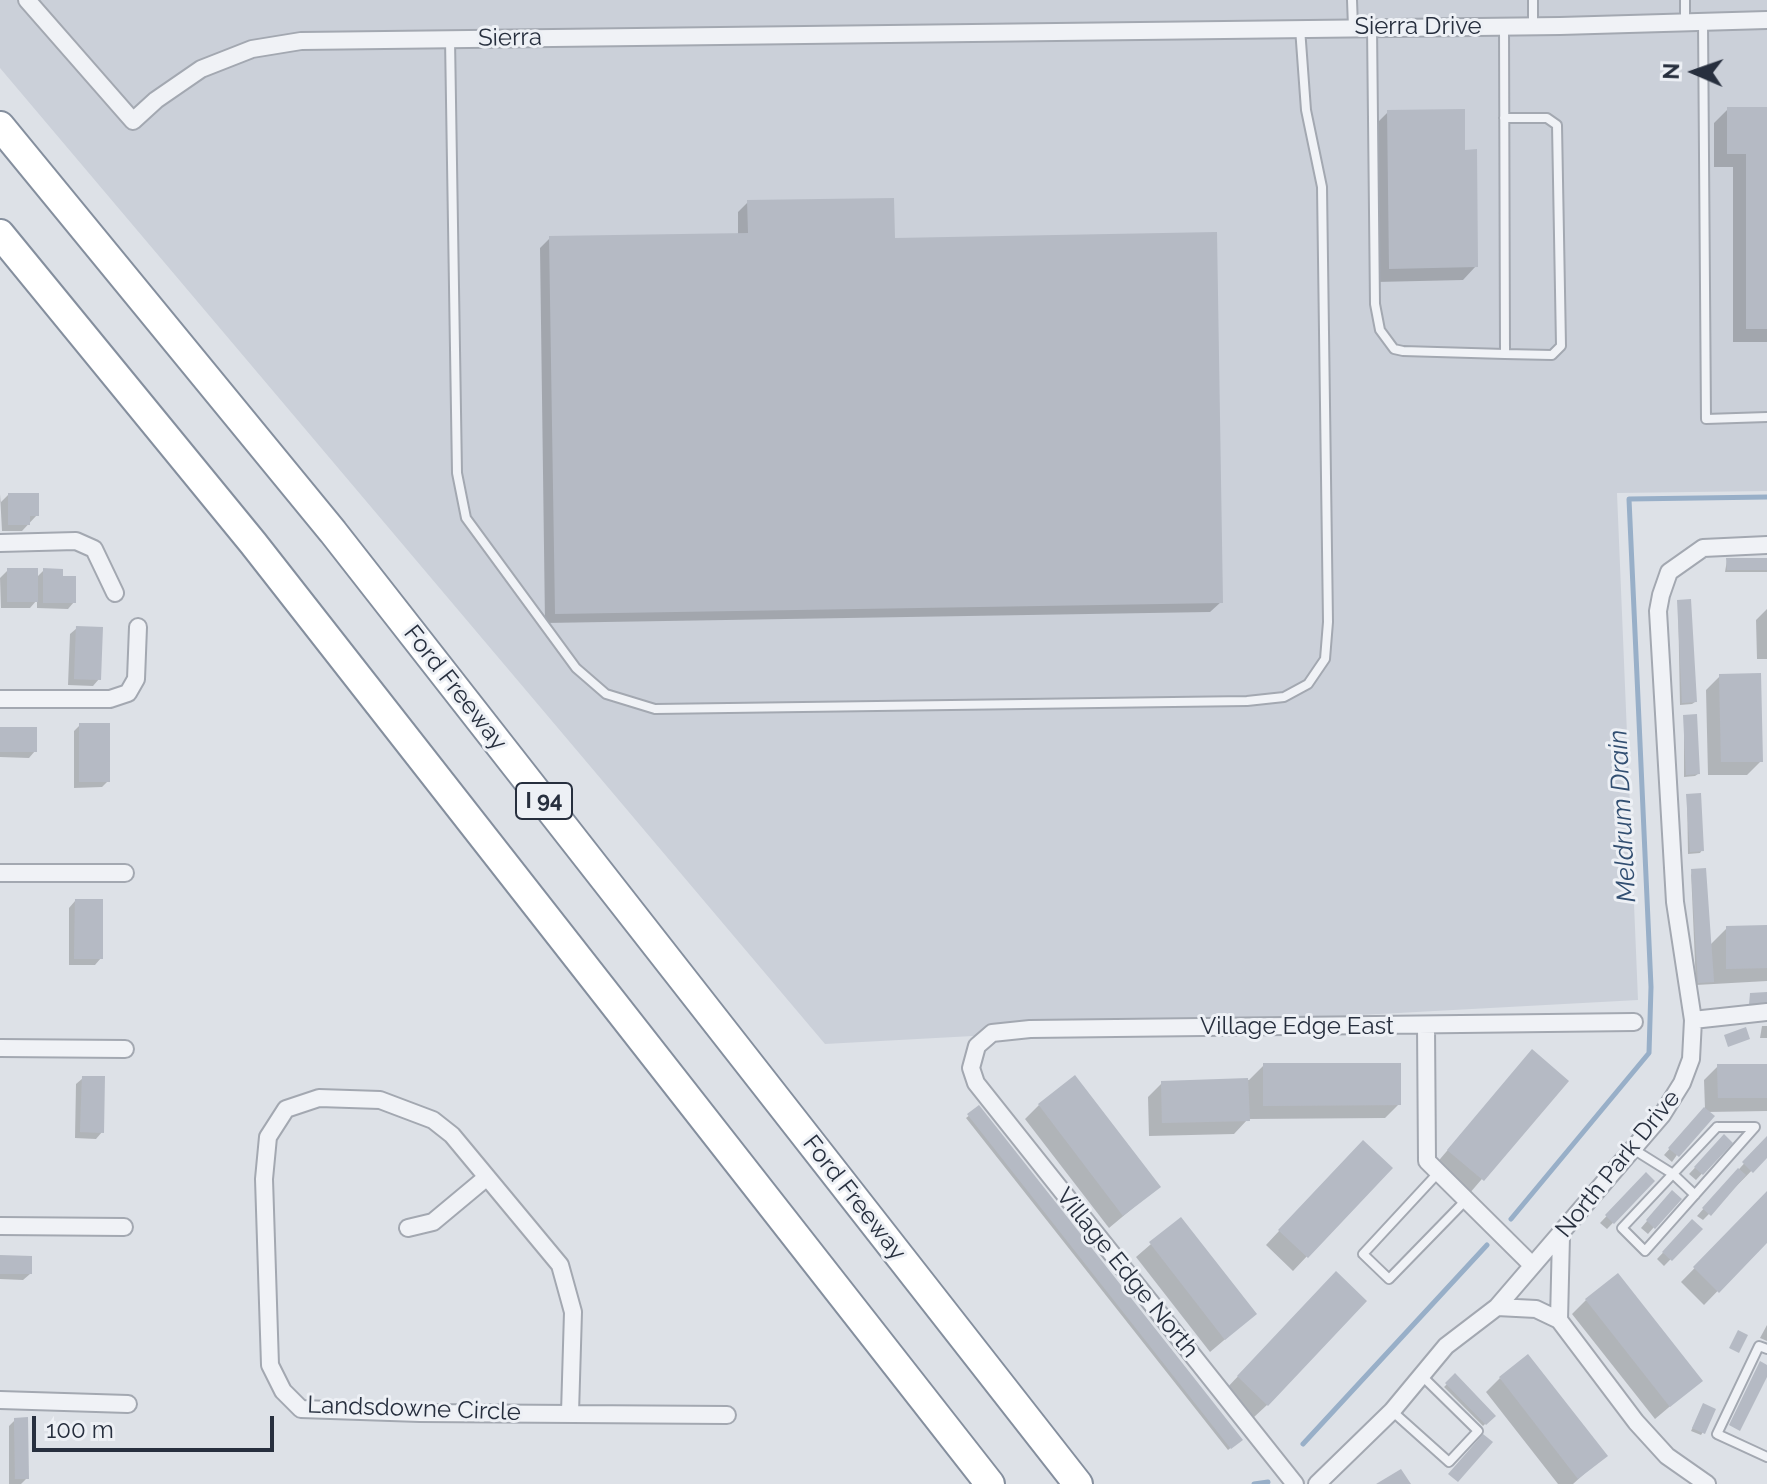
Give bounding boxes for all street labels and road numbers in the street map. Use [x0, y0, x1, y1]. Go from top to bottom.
street label: Sierra Drive [1354, 13, 1482, 41]
street label: Sierra [478, 23, 542, 53]
street label: Ford Freeway [397, 620, 513, 756]
road number: I 94 [516, 783, 572, 819]
street label: Village Edge East [1200, 1013, 1394, 1041]
street label: North Park Drive [1550, 1084, 1686, 1244]
street label: Ford Freeway [796, 1130, 912, 1266]
street label: Village Edge North [1050, 1182, 1204, 1364]
street label: Landsdowne Circle [307, 1391, 521, 1427]

